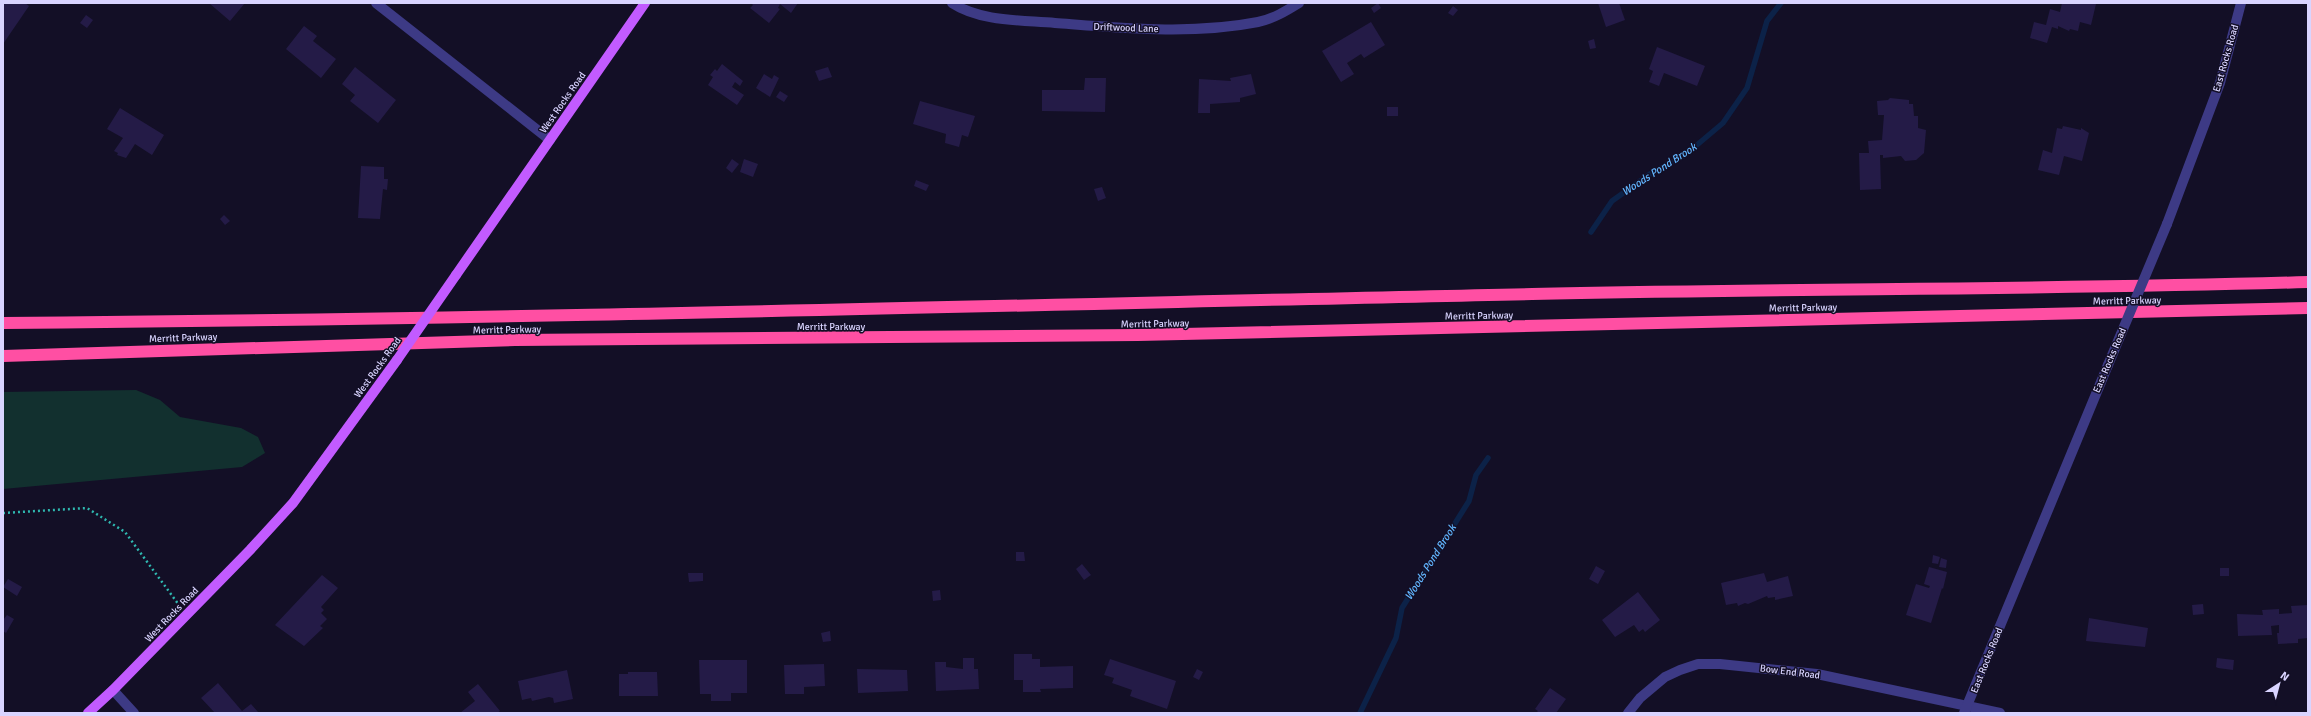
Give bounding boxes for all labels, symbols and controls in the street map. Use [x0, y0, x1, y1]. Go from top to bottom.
street label: Driftwood Lane [1093, 21, 1159, 35]
street label: East Rocks Road [2211, 23, 2241, 93]
street label: West Rocks Road [537, 70, 588, 135]
water label: Woods Pond Brook [1619, 140, 1700, 198]
street label: Merritt Parkway [2093, 294, 2162, 308]
street label: Merritt Parkway [1769, 301, 1838, 315]
street label: Merritt Parkway [1445, 309, 1514, 323]
street label: Merritt Parkway [1121, 317, 1190, 331]
street label: Merritt Parkway [797, 321, 866, 333]
street label: Merritt Parkway [473, 323, 542, 337]
street label: East Rocks Road [2091, 326, 2129, 395]
street label: Merritt Parkway [149, 331, 218, 345]
street label: West Rocks Road [352, 335, 404, 400]
water label: Woods Pond Brook [1402, 521, 1460, 602]
street label: West Rocks Road [142, 585, 201, 645]
street label: East Rocks Road [1968, 626, 2006, 695]
street label: Bow End Road [1759, 662, 1821, 682]
north arrow [2259, 664, 2299, 704]
text: N [2278, 669, 2292, 684]

